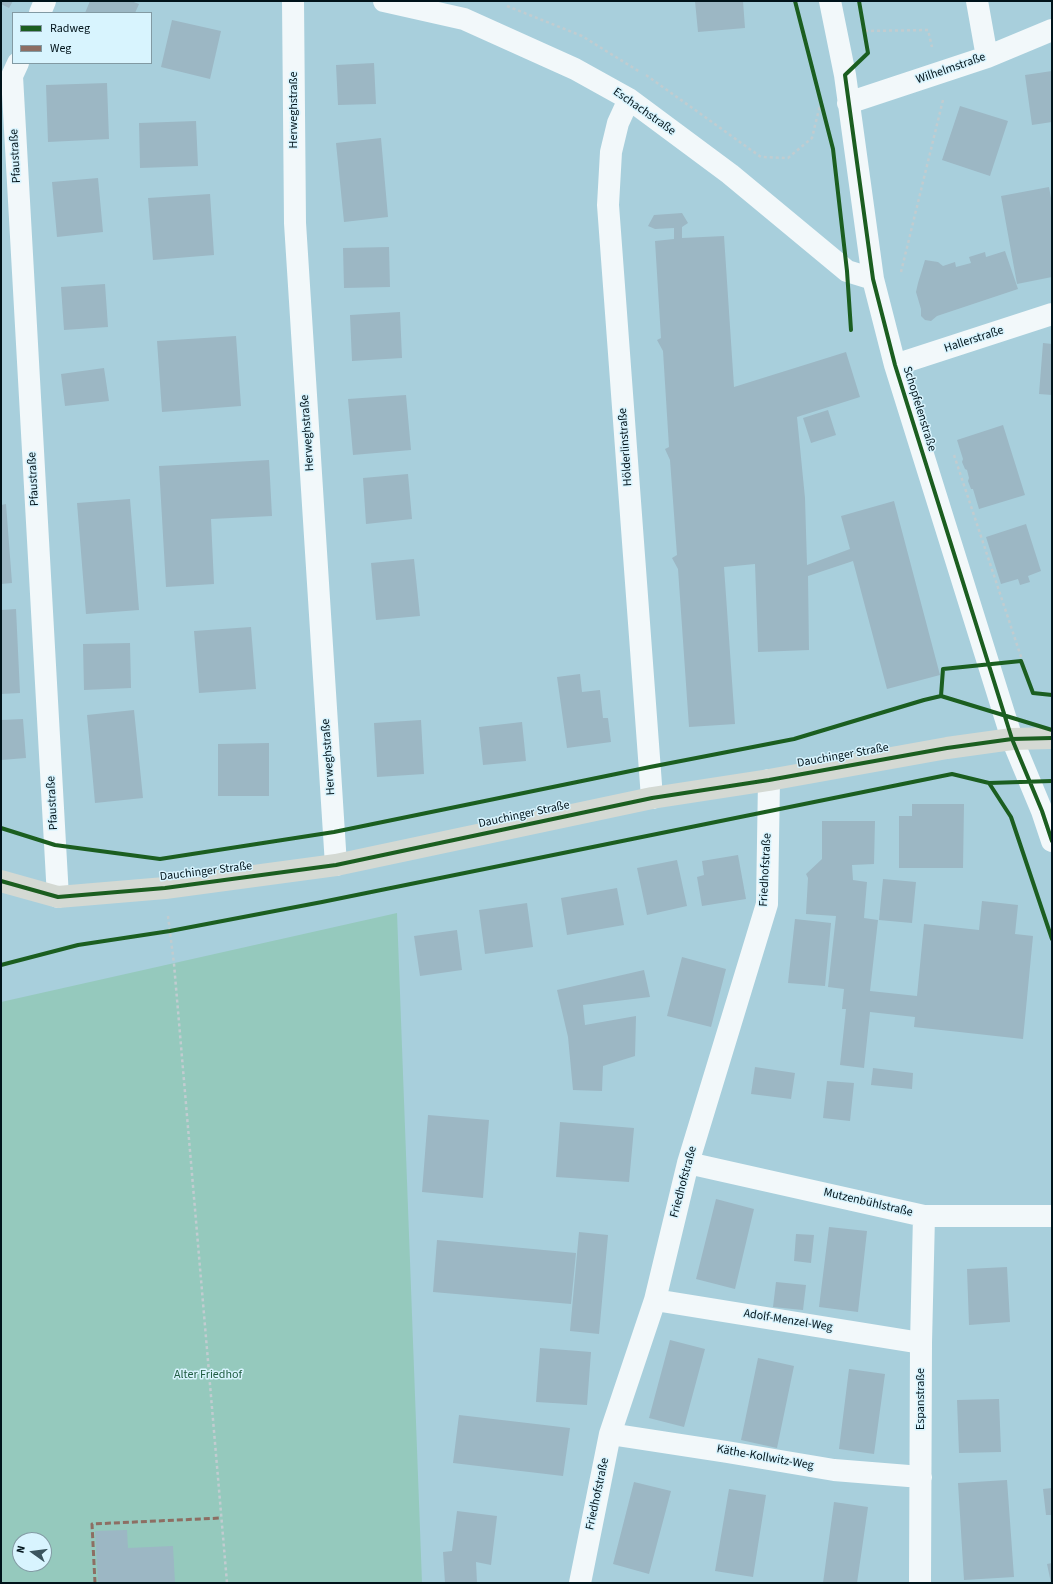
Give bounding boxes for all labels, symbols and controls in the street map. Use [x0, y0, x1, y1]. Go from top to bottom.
legend [12, 12, 152, 64]
text: Radweg [50, 20, 90, 37]
text: Weg [50, 40, 71, 57]
street label: Wilhelmstraße [914, 50, 988, 88]
street label: Herweghstraße [287, 72, 301, 148]
street label: Eschachstraße [610, 85, 678, 139]
street label: Pfaustraße [7, 129, 25, 183]
street label: Hallerstraße [942, 324, 1006, 356]
street label: Schopfelenstraße [899, 365, 939, 453]
street label: Herweghstraße [298, 394, 318, 472]
street label: Hölderlinstraße [616, 407, 636, 487]
street label: Pfaustraße [25, 452, 43, 506]
street label: Herweghstraße [319, 718, 339, 796]
street label: Dauchinger Straße [796, 741, 890, 771]
street label: Pfaustraße [44, 776, 62, 830]
street label: Dauchinger Straße [477, 798, 571, 832]
street label: Friedhofstraße [757, 833, 775, 907]
street label: Dauchinger Straße [159, 859, 253, 885]
street label: Friedhofstraße [668, 1145, 700, 1219]
street label: Mutzenbühlstraße [822, 1186, 914, 1220]
street label: Adolf-Menzel-Weg [742, 1307, 834, 1335]
park label: Alter Friedhof [174, 1368, 242, 1382]
street label: Espanstraße [914, 1368, 928, 1430]
street label: Käthe-Kollwitz-Weg [715, 1442, 815, 1474]
street label: Friedhofstraße [583, 1457, 613, 1531]
north arrow [12, 1532, 52, 1572]
text: N [13, 1544, 29, 1555]

